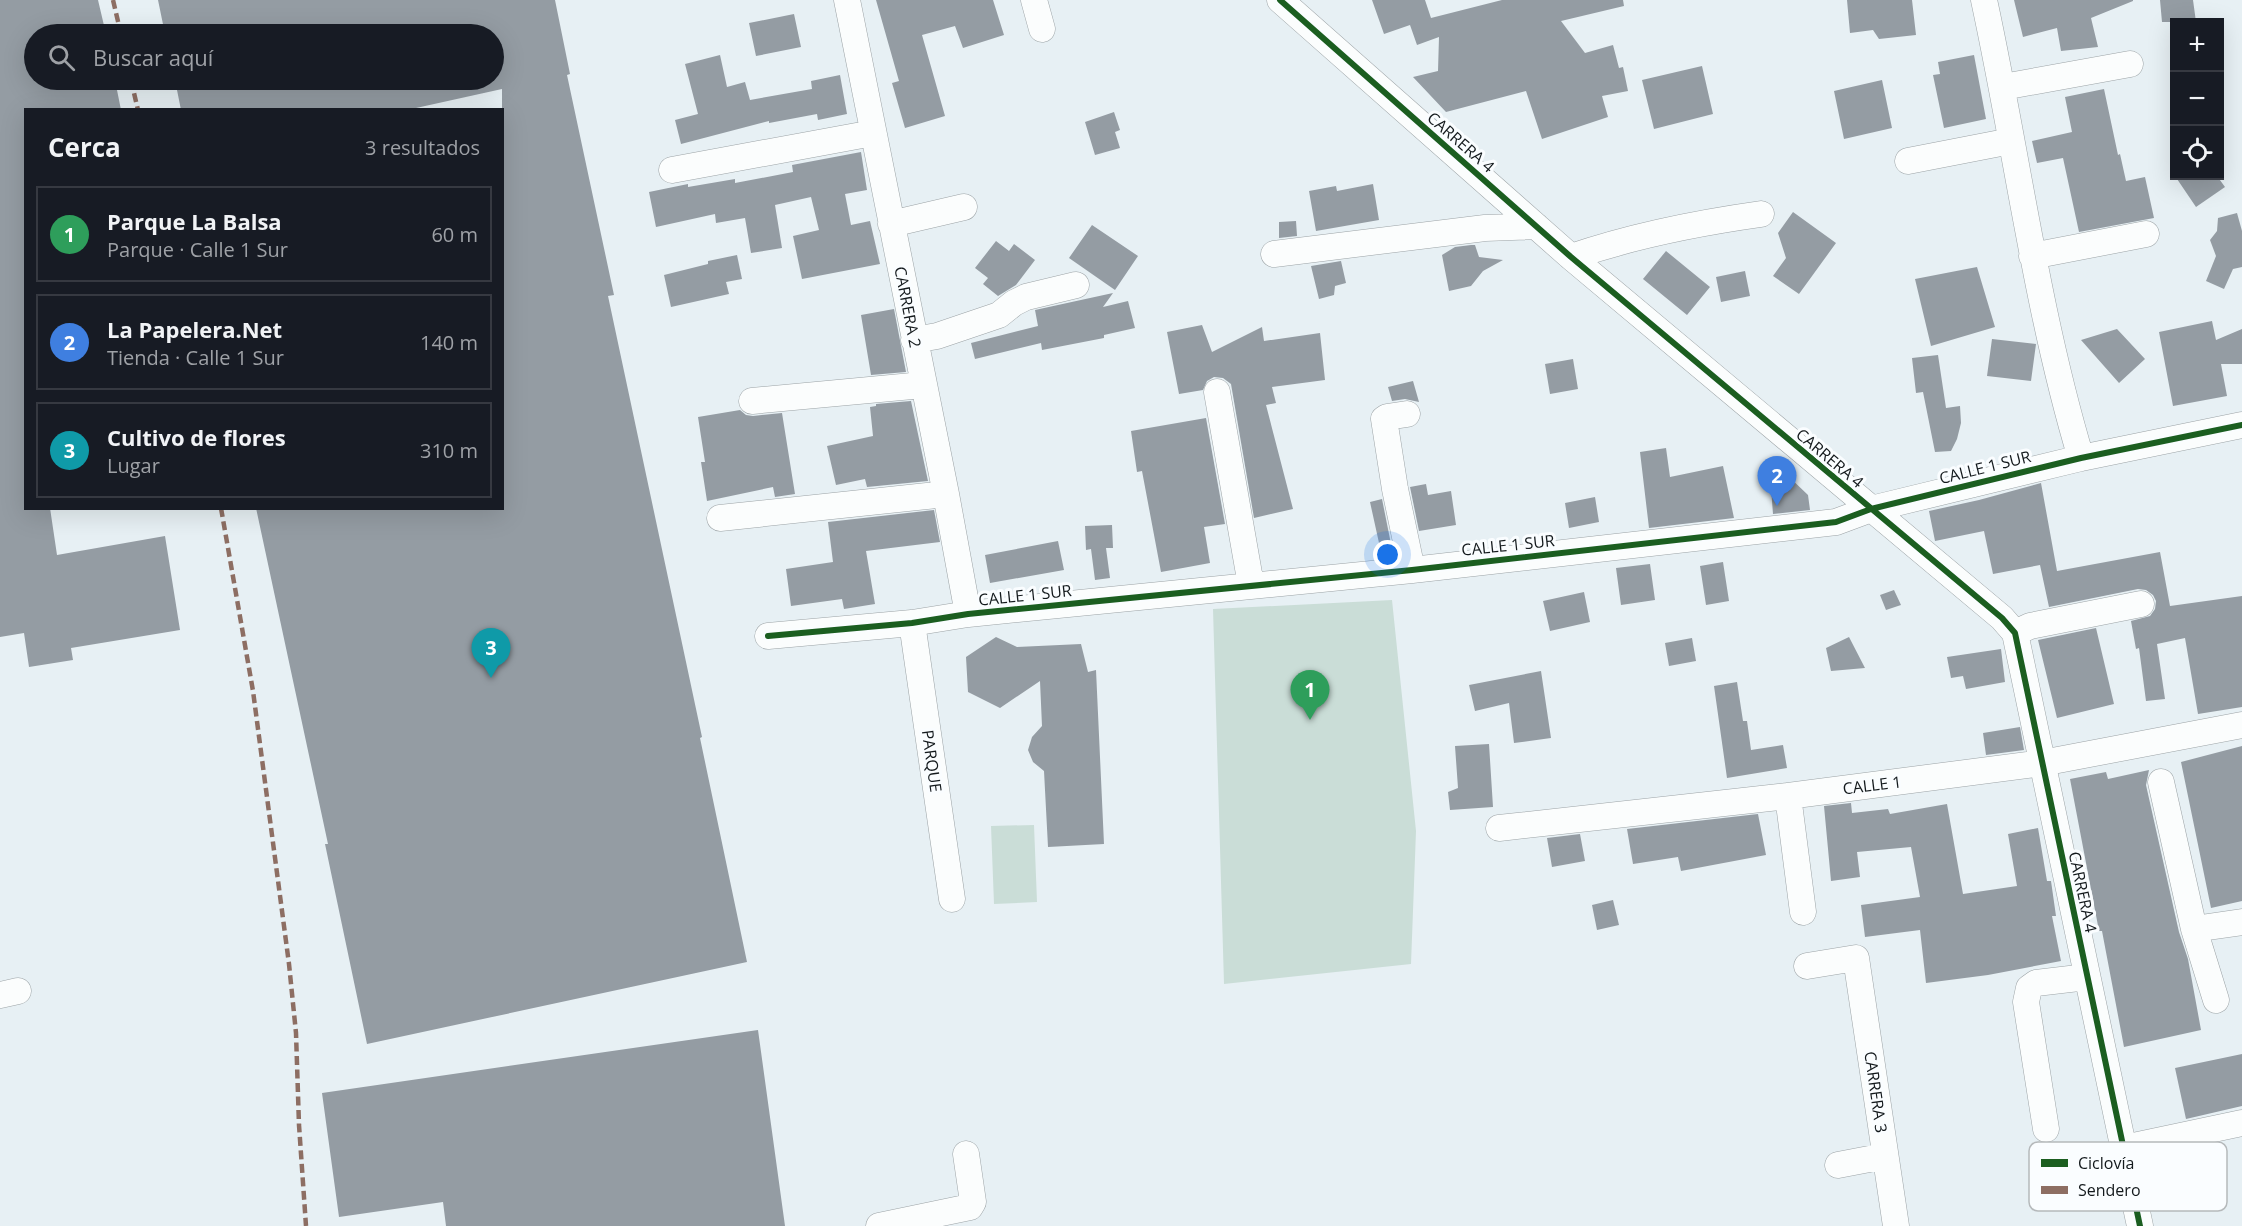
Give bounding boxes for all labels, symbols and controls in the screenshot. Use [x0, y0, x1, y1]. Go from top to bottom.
map controls [2170, 18, 2224, 180]
button: + [2170, 18, 2224, 72]
search box [24, 24, 504, 90]
icon: search [45, 41, 78, 74]
text: Buscar aquí [93, 42, 213, 72]
button: − [2170, 72, 2224, 126]
street label: CARRERA 4 [1423, 107, 1499, 177]
button: locate [2170, 126, 2224, 180]
text: Cerca [48, 129, 121, 165]
text: 3 resultados [365, 134, 480, 161]
text: Parque La Balsa [107, 206, 282, 236]
text: 1 [64, 221, 75, 248]
text: 60 m [431, 221, 478, 248]
text: Parque · Calle 1 Sur [107, 236, 288, 263]
street label: CARRERA 2 [889, 265, 927, 349]
text: La Papelera.Net [107, 314, 282, 344]
text: 2 [64, 329, 75, 356]
text: 140 m [420, 329, 478, 356]
text: Tienda · Calle 1 Sur [107, 344, 284, 371]
text: Cultivo de flores [107, 422, 286, 452]
street label: CARRERA 4 [1791, 423, 1869, 493]
text: 3 [64, 437, 75, 464]
text: 310 m [420, 437, 478, 464]
street label: CALLE 1 SUR [1937, 445, 2033, 489]
text: Lugar [107, 452, 160, 479]
pin: 2 [1758, 456, 1796, 506]
street label: CALLE 1 SUR [1460, 529, 1556, 561]
your location [1373, 540, 1402, 569]
street label: CALLE 1 SUR [977, 579, 1073, 611]
pin: 3 [472, 628, 510, 678]
pin: 1 [1290, 670, 1330, 720]
street label: PARQUE [917, 728, 947, 794]
street label: CALLE 1 [1841, 770, 1903, 800]
street label: CARRERA 4 [2064, 850, 2102, 934]
street label: CARRERA 3 [1859, 1050, 1893, 1134]
legend [2029, 1142, 2227, 1211]
text: Ciclovía [2078, 1152, 2134, 1174]
text: Sendero [2078, 1179, 2141, 1201]

